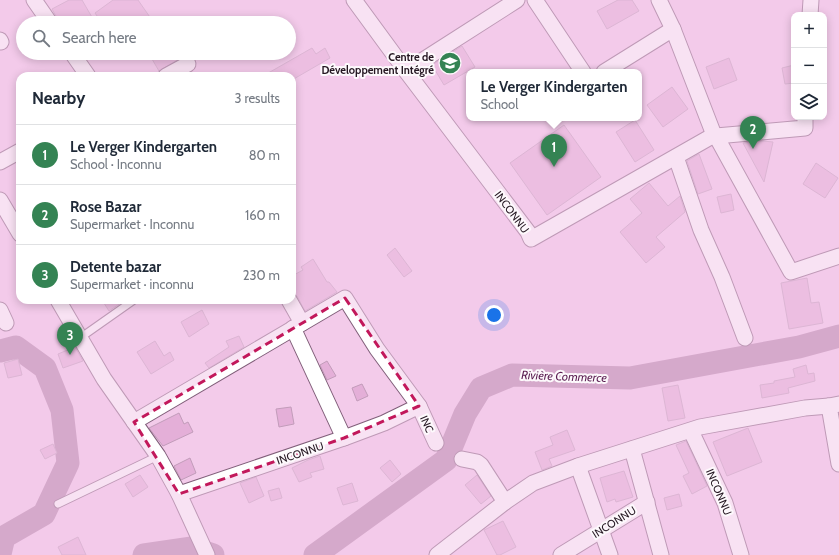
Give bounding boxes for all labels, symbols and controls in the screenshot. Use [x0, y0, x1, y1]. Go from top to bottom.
map controls [791, 12, 827, 120]
button: + [791, 12, 827, 48]
search box [16, 16, 296, 60]
icon: search [30, 27, 52, 49]
text: Search here [62, 29, 137, 47]
button: − [791, 48, 827, 84]
place label: Centre de Développement Intégré [322, 50, 434, 77]
school or university icon: Centre de Développement Intégré [437, 50, 463, 76]
popup [466, 69, 642, 121]
text: Le Verger Kindergarten [480, 78, 628, 96]
button: layers [791, 84, 827, 120]
text: Nearby [32, 88, 85, 108]
text: 3 results [234, 90, 280, 106]
text: School [480, 96, 518, 112]
pin: 2 [740, 116, 766, 149]
pin: 1 [541, 134, 567, 167]
text: Le Verger Kindergarten [70, 138, 217, 156]
text: 1 [43, 147, 47, 163]
text: 80 m [249, 147, 280, 163]
text: School · Inconnu [70, 156, 162, 172]
street label: INCONNU [492, 188, 532, 236]
text: Rose Bazar [70, 198, 141, 216]
text: 2 [42, 207, 48, 223]
text: 160 m [245, 207, 280, 223]
text: Supermarket · Inconnu [70, 216, 194, 232]
text: Detente bazar [70, 258, 161, 276]
text: 3 [41, 267, 49, 283]
text: 230 m [243, 267, 280, 283]
text: Supermarket · inconnu [70, 276, 194, 292]
your location [484, 305, 504, 325]
pin: 3 [57, 322, 83, 355]
water label: Rivière Commerce [521, 367, 608, 385]
street label: INC [417, 413, 437, 435]
street label: INCONNU [275, 438, 326, 468]
street label: INCONNU [703, 467, 735, 517]
street label: INCONNU [589, 503, 639, 541]

